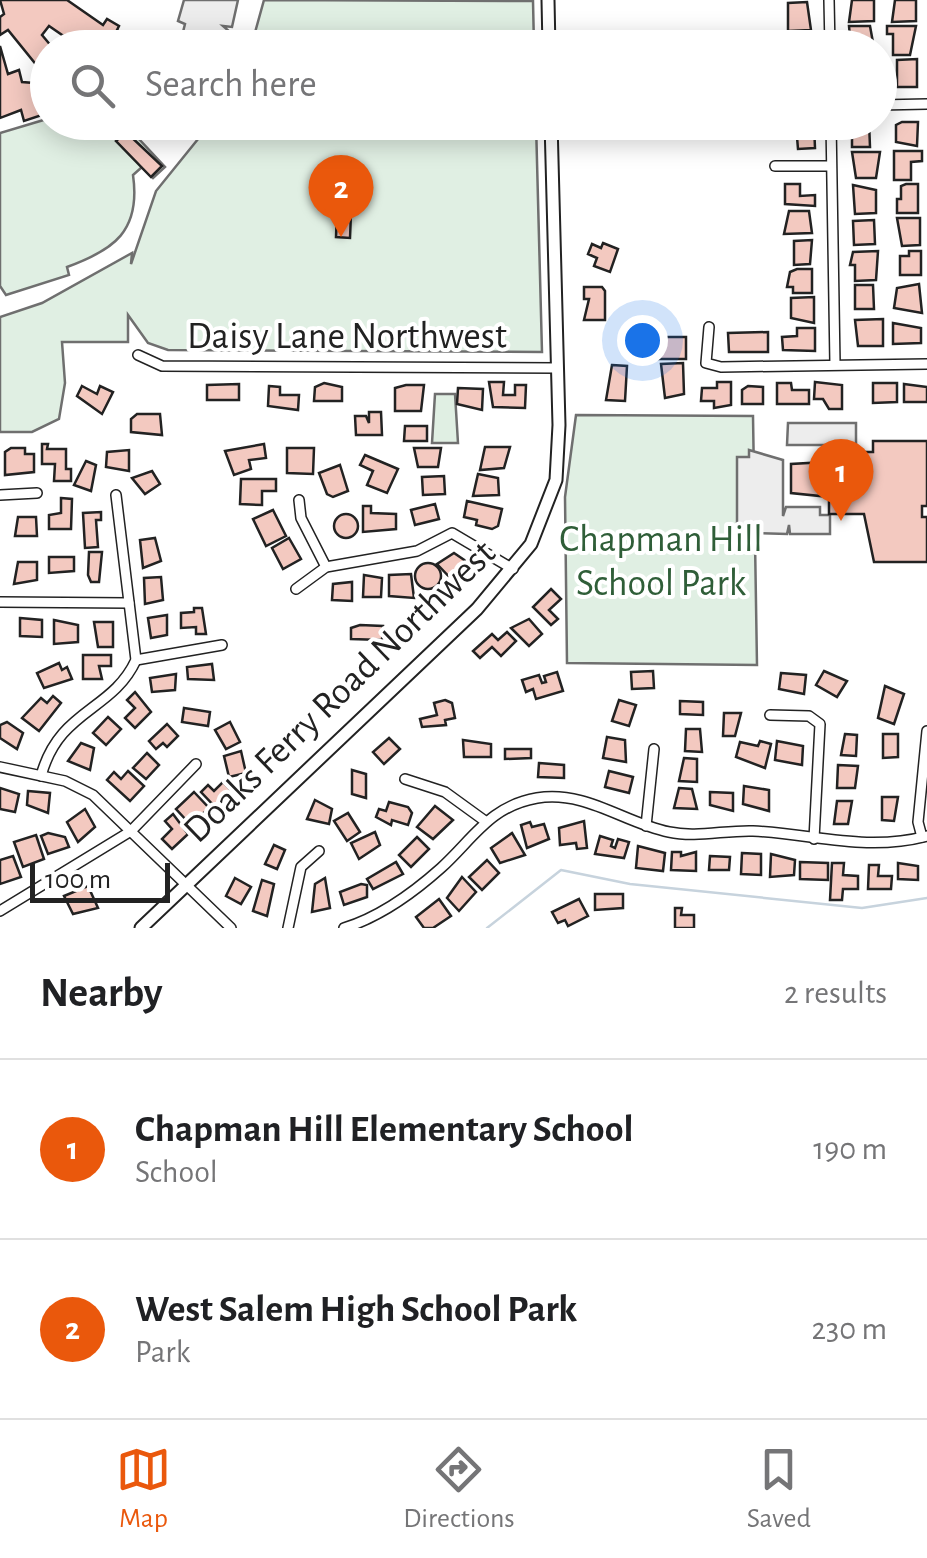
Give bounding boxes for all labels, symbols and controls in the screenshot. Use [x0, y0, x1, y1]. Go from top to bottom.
search box [30, 30, 897, 140]
icon: search [65, 58, 120, 113]
text: Search here [145, 66, 317, 104]
pin: 2 [308, 154, 374, 237]
your location [617, 315, 668, 366]
street label: Daisy Lane Northwest [187, 318, 507, 356]
pin: 1 [808, 438, 874, 521]
park label: Chapman Hill School Park [559, 521, 763, 603]
street label: Doaks Ferry Road Northwest [177, 534, 503, 850]
scale bar [30, 858, 170, 903]
text: 100 m [45, 866, 111, 894]
text: Nearby [40, 972, 163, 1014]
text: 2 results [784, 977, 887, 1009]
text: Chapman Hill Elementary School [135, 1111, 633, 1149]
text: 1 [67, 1133, 78, 1165]
text: 190 m [813, 1133, 887, 1165]
text: School [135, 1156, 218, 1188]
text: West Salem High School Park [135, 1291, 577, 1329]
text: 2 [65, 1313, 80, 1345]
text: 230 m [811, 1313, 887, 1345]
text: Park [135, 1336, 190, 1368]
tab: Map [116, 1442, 171, 1536]
tab: Directions [403, 1442, 515, 1536]
tab: Saved [747, 1442, 811, 1536]

